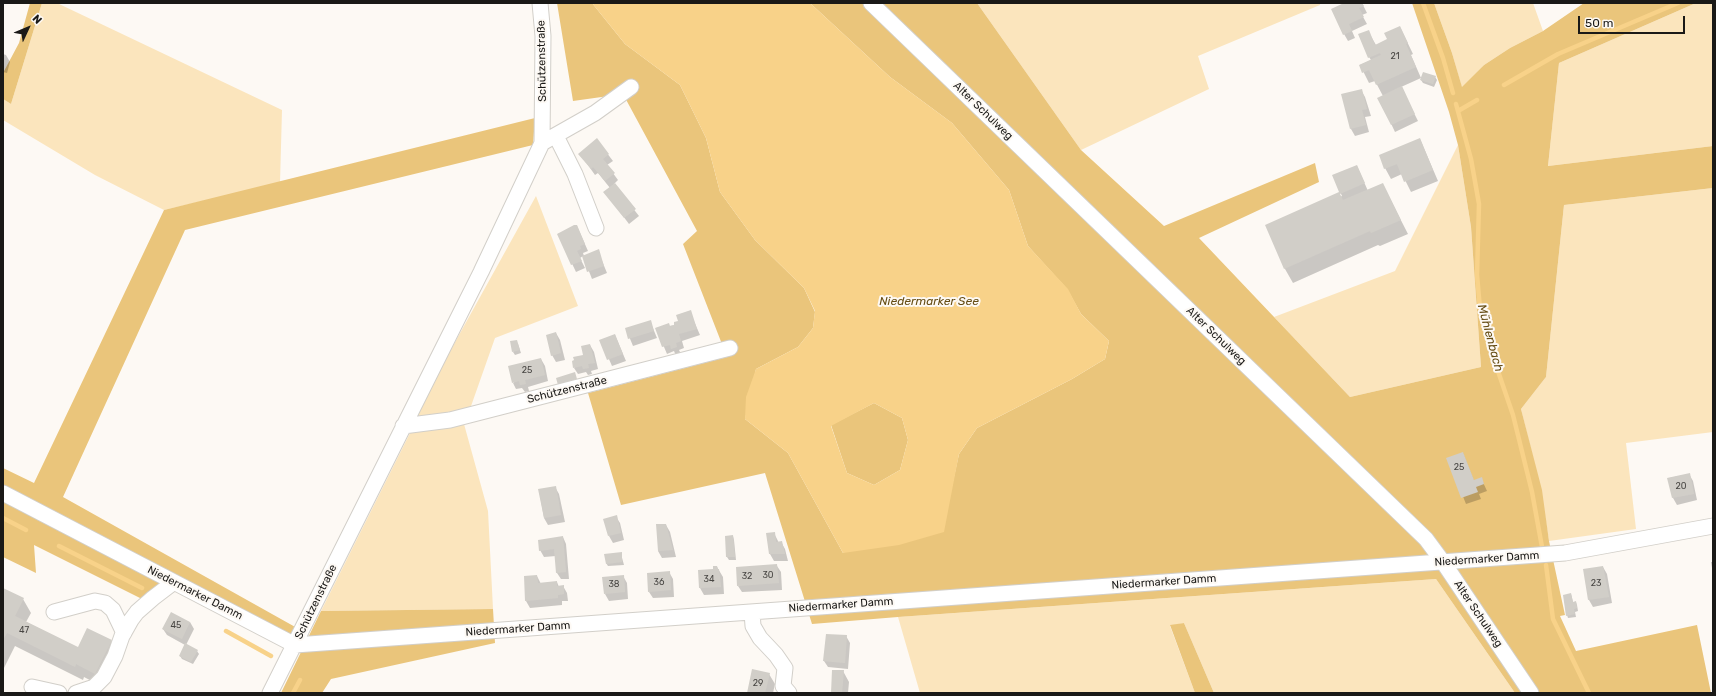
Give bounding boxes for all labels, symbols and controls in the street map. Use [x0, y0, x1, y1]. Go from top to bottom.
north arrow [8, 8, 48, 48]
scale bar [1580, 8, 1687, 34]
text: N [30, 12, 44, 27]
text: 50 m [1585, 16, 1613, 30]
street label: Schützenstraße [535, 20, 549, 102]
house number: 21 [1390, 51, 1400, 61]
street label: Alter Schulweg [950, 79, 1016, 143]
water label: Niedermarker See [879, 295, 979, 309]
water label: Mühlenbach [1474, 303, 1506, 373]
street label: Alter Schulweg [1183, 304, 1249, 368]
house number: 25 [522, 365, 532, 375]
street label: Schützenstraße [526, 374, 608, 406]
house number: 25 [1454, 462, 1464, 472]
house number: 20 [1676, 481, 1686, 491]
street label: Niedermarker Damm [1434, 549, 1540, 569]
street label: Schützenstraße [292, 562, 340, 642]
street label: Niedermarker Damm [145, 563, 245, 623]
house number: 30 [762, 570, 774, 580]
house number: 32 [742, 571, 752, 581]
street label: Niedermarker Damm [1111, 572, 1217, 592]
house number: 34 [704, 574, 714, 584]
house number: 36 [654, 577, 664, 587]
street label: Alter Schulweg [1451, 578, 1505, 650]
house number: 23 [1591, 578, 1601, 588]
house number: 38 [608, 579, 620, 589]
street label: Niedermarker Damm [788, 595, 894, 615]
street label: Niedermarker Damm [465, 619, 571, 639]
house number: 45 [171, 620, 181, 630]
house number: 47 [19, 625, 29, 635]
house number: 29 [753, 678, 763, 688]

